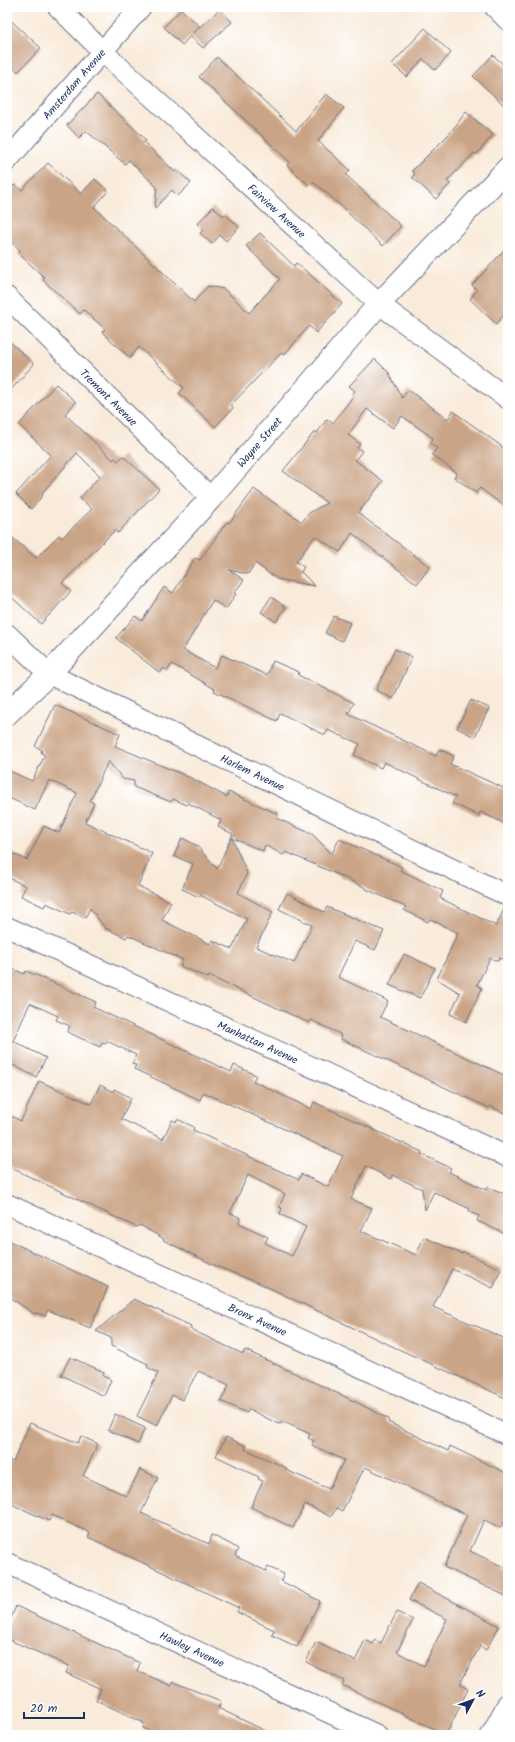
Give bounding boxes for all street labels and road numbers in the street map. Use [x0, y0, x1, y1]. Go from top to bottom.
street label: Amsterdam Avenue [39, 45, 111, 124]
street label: Fairview Avenue [243, 180, 309, 243]
street label: Tremont Avenue [75, 365, 141, 431]
street label: Wayne Street [233, 413, 288, 472]
street label: Harlem Avenue [217, 750, 287, 797]
street label: Manhattan Avenue [214, 1017, 301, 1069]
street label: Bronx Avenue [225, 1299, 290, 1342]
street label: Hawley Avenue [156, 1627, 227, 1673]

